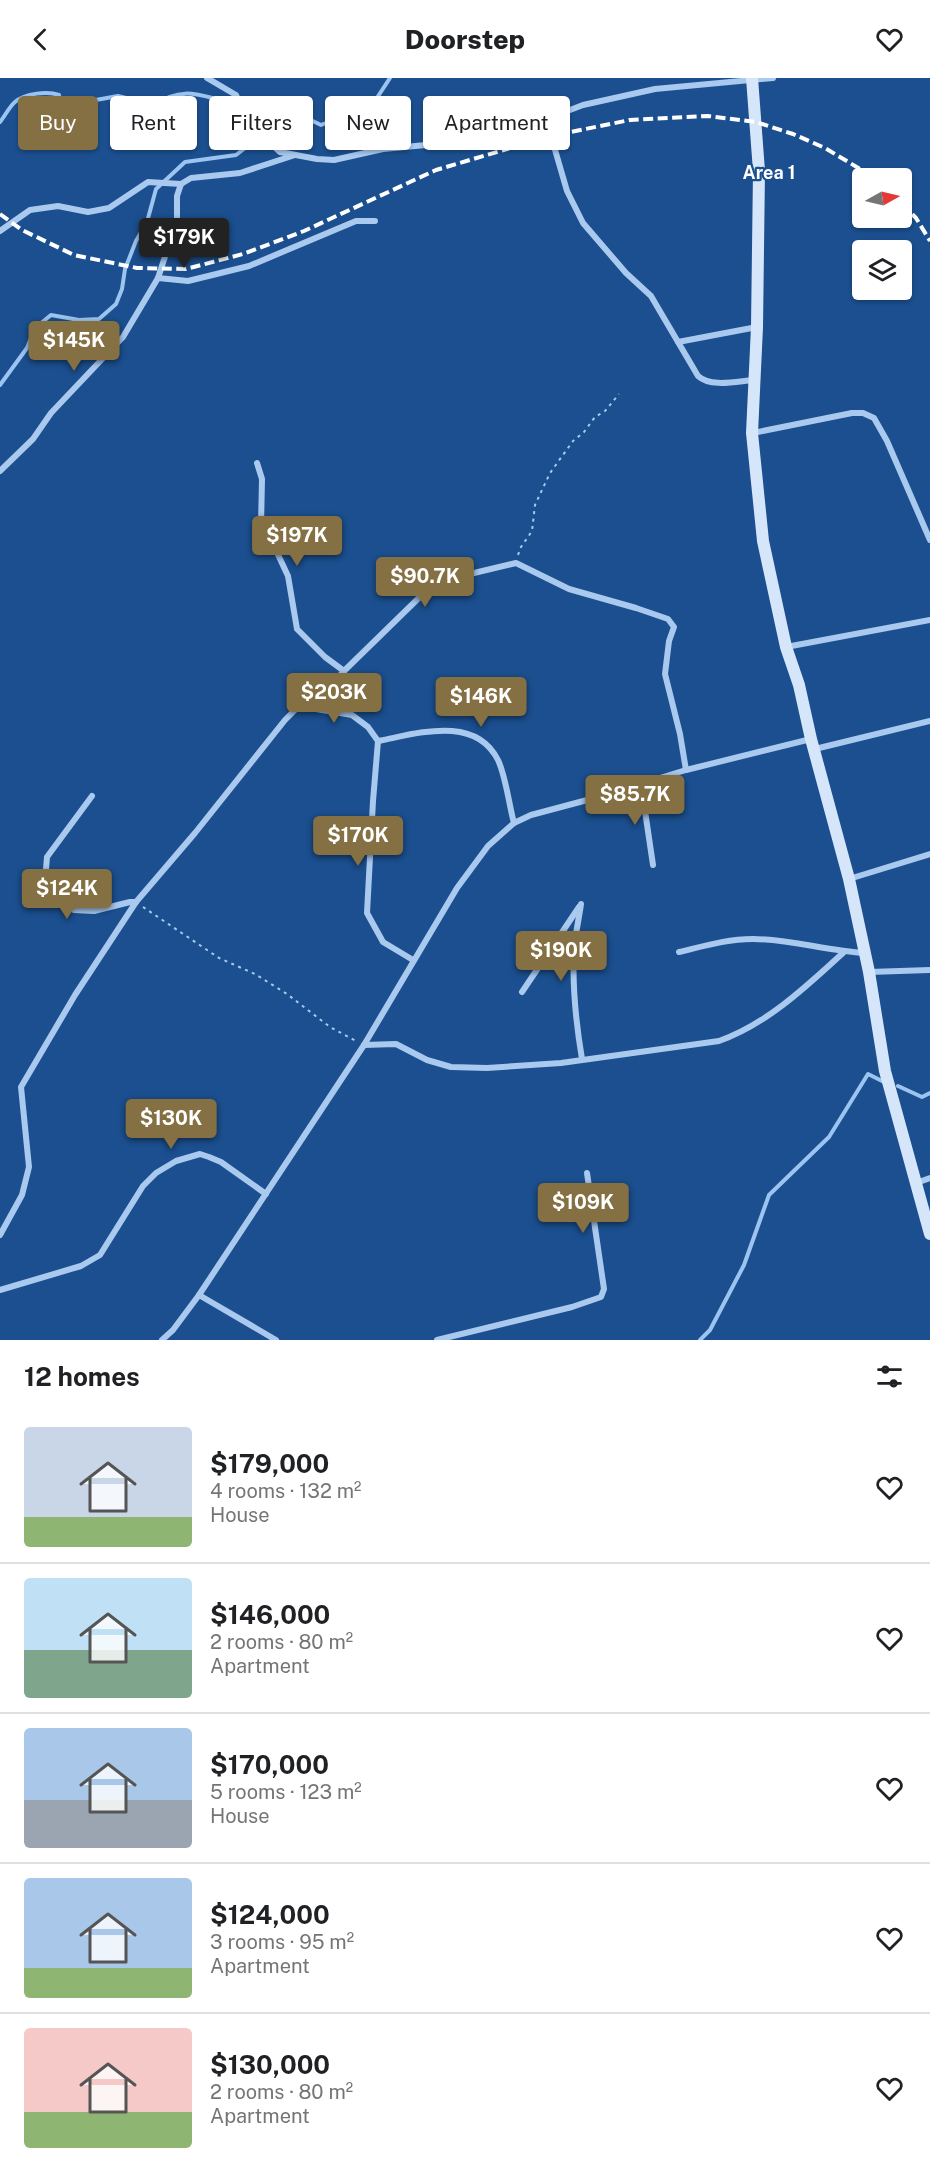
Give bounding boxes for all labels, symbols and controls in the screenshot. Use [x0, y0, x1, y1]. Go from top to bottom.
icon: back [24, 23, 57, 56]
text: Doorstep [405, 23, 525, 55]
icon: heart [873, 23, 906, 56]
chip: Buy [18, 96, 98, 150]
chip: Rent [110, 96, 197, 150]
chip: Filters [209, 96, 313, 150]
chip: New [325, 96, 411, 150]
chip: Apartment [423, 96, 570, 150]
district label: Area 1 [743, 162, 795, 183]
north arrow [852, 168, 912, 228]
map controls [852, 168, 912, 300]
pin: $179K [142, 218, 226, 269]
text: $179K [153, 225, 215, 249]
button: layers [852, 240, 912, 300]
pin: $145K [32, 321, 116, 372]
text: $145K [43, 328, 105, 352]
pin: $197K [255, 516, 339, 567]
text: $197K [266, 523, 328, 547]
pin: $90.7K [376, 557, 474, 608]
text: $90.7K [390, 564, 460, 588]
pin: $203K [292, 673, 376, 724]
pin: $146K [439, 677, 523, 728]
text: $203K [301, 680, 367, 704]
text: $146K [450, 684, 512, 708]
pin: $85.7K [586, 775, 684, 826]
text: $85.7K [599, 782, 671, 806]
pin: $170K [316, 816, 400, 867]
text: $170K [327, 823, 389, 847]
pin: $124K [25, 869, 109, 920]
text: $124K [36, 876, 98, 900]
pin: $190K [519, 931, 603, 982]
text: $190K [530, 938, 592, 962]
pin: $130K [129, 1099, 213, 1150]
text: $130K [140, 1106, 202, 1130]
pin: $109K [541, 1183, 625, 1234]
text: $109K [552, 1190, 614, 1214]
icon: filters [873, 1360, 906, 1393]
text: 12 homes [24, 1361, 140, 1392]
text: $179,000 [210, 1448, 329, 1479]
icon: home [72, 1451, 144, 1523]
icon: heart [873, 1471, 906, 1504]
text: 4 rooms · 132 m² [210, 1479, 361, 1503]
text: House [210, 1503, 270, 1527]
text: $146,000 [210, 1599, 330, 1630]
icon: home [72, 1602, 144, 1674]
icon: heart [873, 1622, 906, 1655]
text: 2 rooms · 80 m² [210, 1630, 353, 1654]
text: Apartment [210, 1654, 310, 1678]
text: $170,000 [210, 1749, 329, 1780]
icon: home [72, 1752, 144, 1824]
icon: heart [873, 1772, 906, 1805]
text: 5 rooms · 123 m² [210, 1780, 362, 1804]
text: House [210, 1804, 270, 1828]
text: $124,000 [210, 1899, 330, 1930]
icon: home [72, 1902, 144, 1974]
icon: heart [873, 1922, 906, 1955]
text: 3 rooms · 95 m² [210, 1930, 354, 1954]
text: Apartment [210, 1954, 310, 1978]
text: $130,000 [210, 2049, 330, 2080]
icon: home [72, 2052, 144, 2124]
icon: heart [873, 2072, 906, 2105]
text: 2 rooms · 80 m² [210, 2080, 353, 2104]
text: Apartment [210, 2104, 310, 2128]

